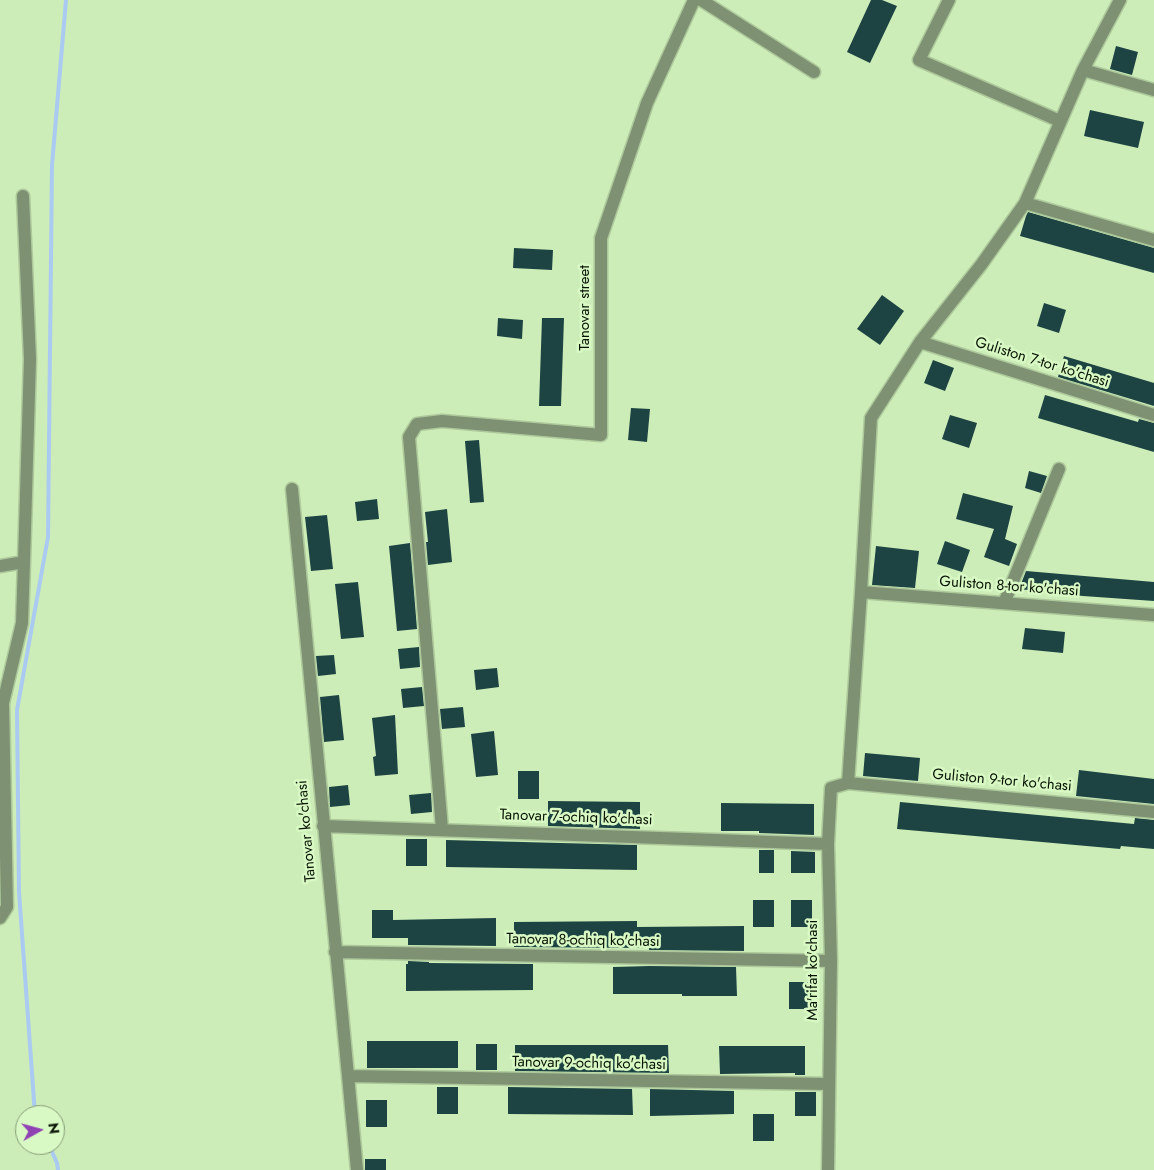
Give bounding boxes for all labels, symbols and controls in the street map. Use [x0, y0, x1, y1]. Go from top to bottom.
street label: Tanovar street [576, 265, 594, 351]
street label: Guliston 7-tor ko'chasi [973, 334, 1111, 392]
street label: Guliston 8-tor ko'chasi [939, 573, 1079, 601]
street label: Guliston 9-tor ko'chasi [931, 766, 1073, 796]
street label: Tanovar ko'chasi [294, 779, 320, 883]
street label: Tanovar 7-ochiq ko'chasi [499, 806, 653, 830]
street label: Ma'rifat ko'chasi [804, 920, 822, 1020]
street label: Tanovar 8-ochiq ko'chasi [506, 931, 660, 951]
street label: Tanovar 9-ochiq ko'chasi [512, 1054, 666, 1074]
north arrow [15, 1105, 65, 1155]
text: N [43, 1122, 64, 1135]

